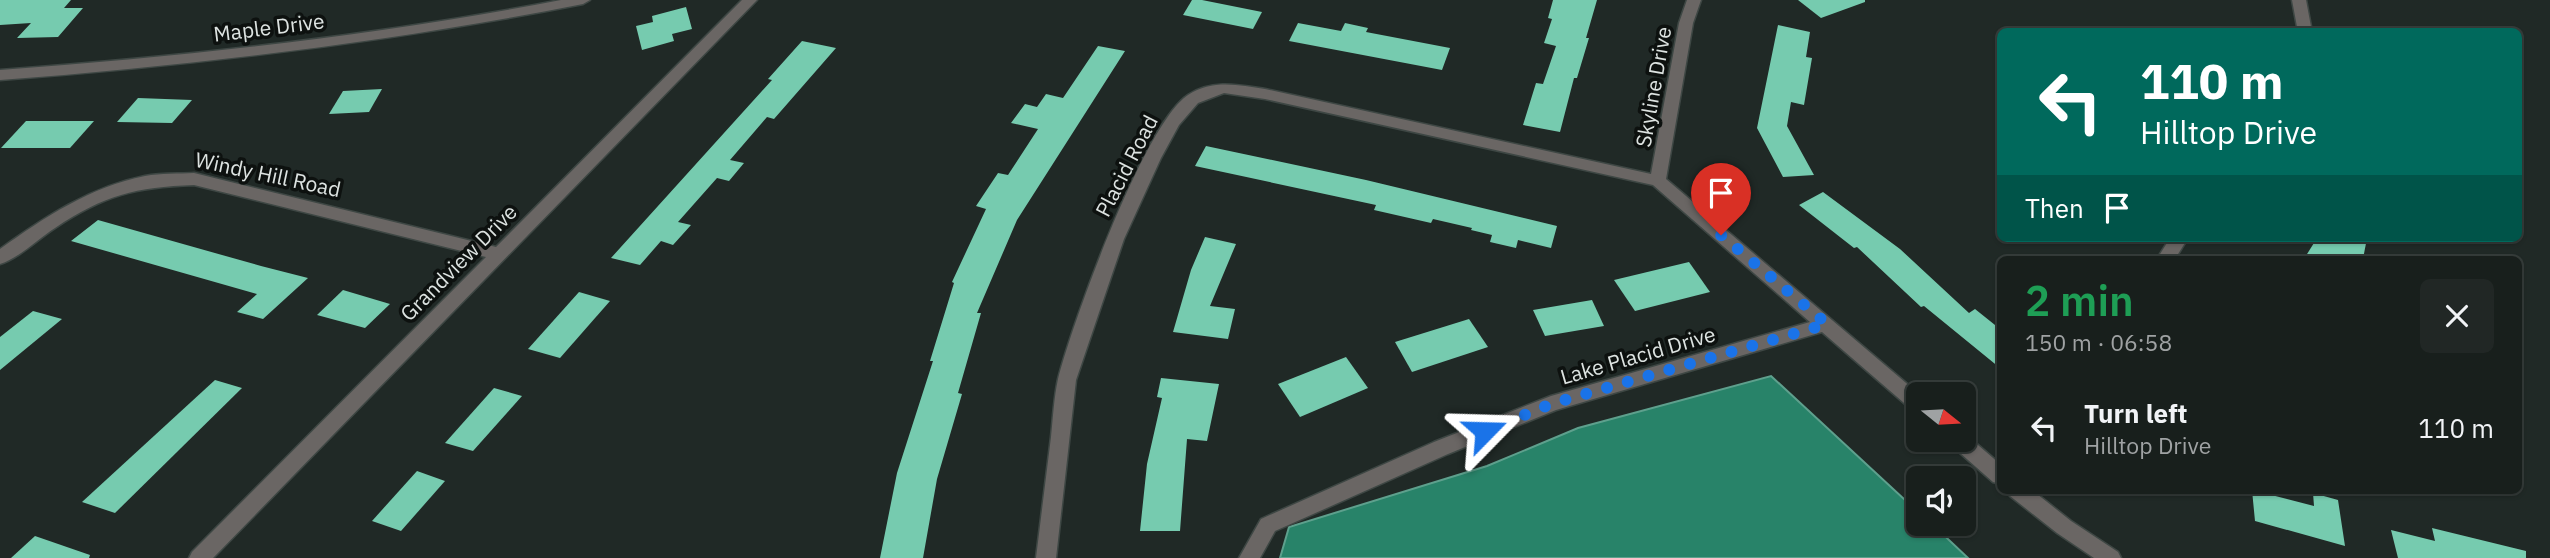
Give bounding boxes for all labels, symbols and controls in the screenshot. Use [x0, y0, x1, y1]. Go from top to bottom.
street label: Maple Drive [212, 6, 326, 48]
street label: Skyline Drive [1629, 24, 1677, 149]
text: 110 m [2140, 49, 2284, 112]
icon: left [2025, 56, 2116, 147]
street label: Placid Road [1088, 110, 1164, 221]
text: Hilltop Drive [2140, 111, 2317, 153]
street label: Windy Hill Road [193, 145, 344, 203]
pin [1691, 163, 1751, 235]
icon: arrive [1702, 174, 1740, 212]
icon: arrive [2098, 189, 2136, 227]
text: Then [2025, 191, 2084, 225]
street label: Grandview Drive [394, 198, 523, 327]
text: 2 min [2025, 273, 2134, 328]
button: close [2420, 279, 2494, 353]
street label: Lake Placid Drive [1557, 319, 1719, 391]
text: 150 m · 06:58 [2025, 327, 2172, 357]
north arrow [1906, 382, 1976, 452]
map controls [1906, 382, 1976, 536]
position arrow [1448, 394, 1522, 468]
text: Turn left [2084, 396, 2187, 430]
icon: left [2025, 409, 2063, 447]
text: 110 m [2418, 411, 2494, 445]
text: Hilltop Drive [2084, 430, 2211, 460]
button: sound [1906, 466, 1976, 536]

